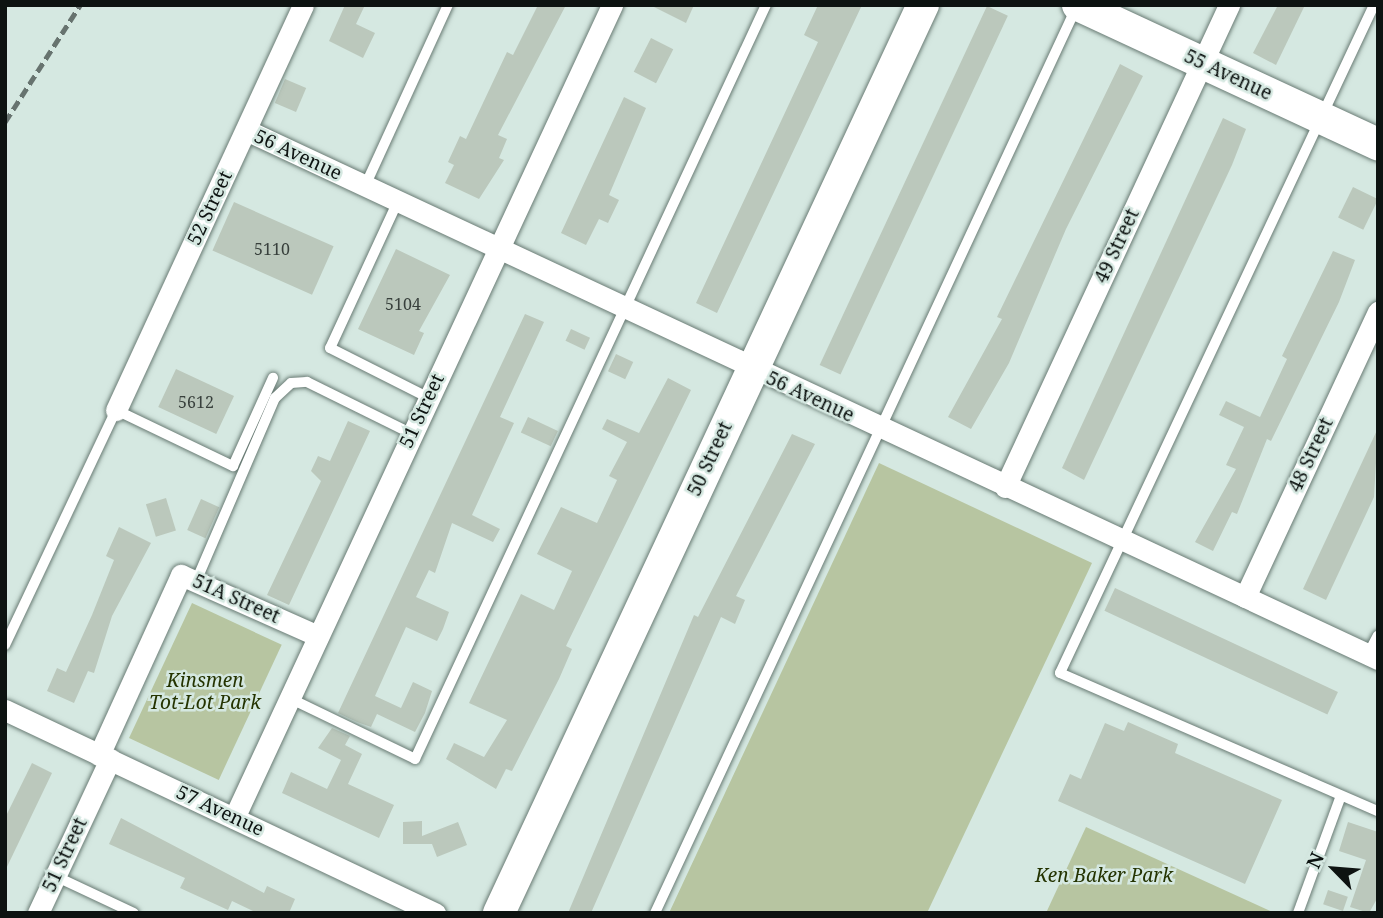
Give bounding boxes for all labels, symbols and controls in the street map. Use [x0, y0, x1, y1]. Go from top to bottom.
street label: 55 Avenue [1181, 45, 1275, 105]
street label: 56 Avenue [251, 125, 345, 185]
street label: 52 Street [183, 167, 237, 249]
street label: 49 Street [1090, 205, 1144, 287]
house number: 5110 [254, 239, 290, 259]
house number: 5104 [385, 294, 421, 314]
street label: 56 Avenue [763, 367, 857, 427]
street label: 51 Street [395, 370, 449, 452]
house number: 5612 [178, 392, 214, 412]
street label: 48 Street [1284, 414, 1338, 496]
street label: 50 Street [683, 418, 737, 500]
street label: 51A Street [189, 570, 283, 628]
park label: Kinsmen Tot-Lot Park [149, 670, 261, 714]
street label: 57 Avenue [173, 781, 267, 841]
street label: 51 Street [38, 814, 92, 896]
north arrow [1299, 834, 1369, 904]
text: N [1300, 848, 1330, 872]
park label: Ken Baker Park [1035, 865, 1173, 887]

